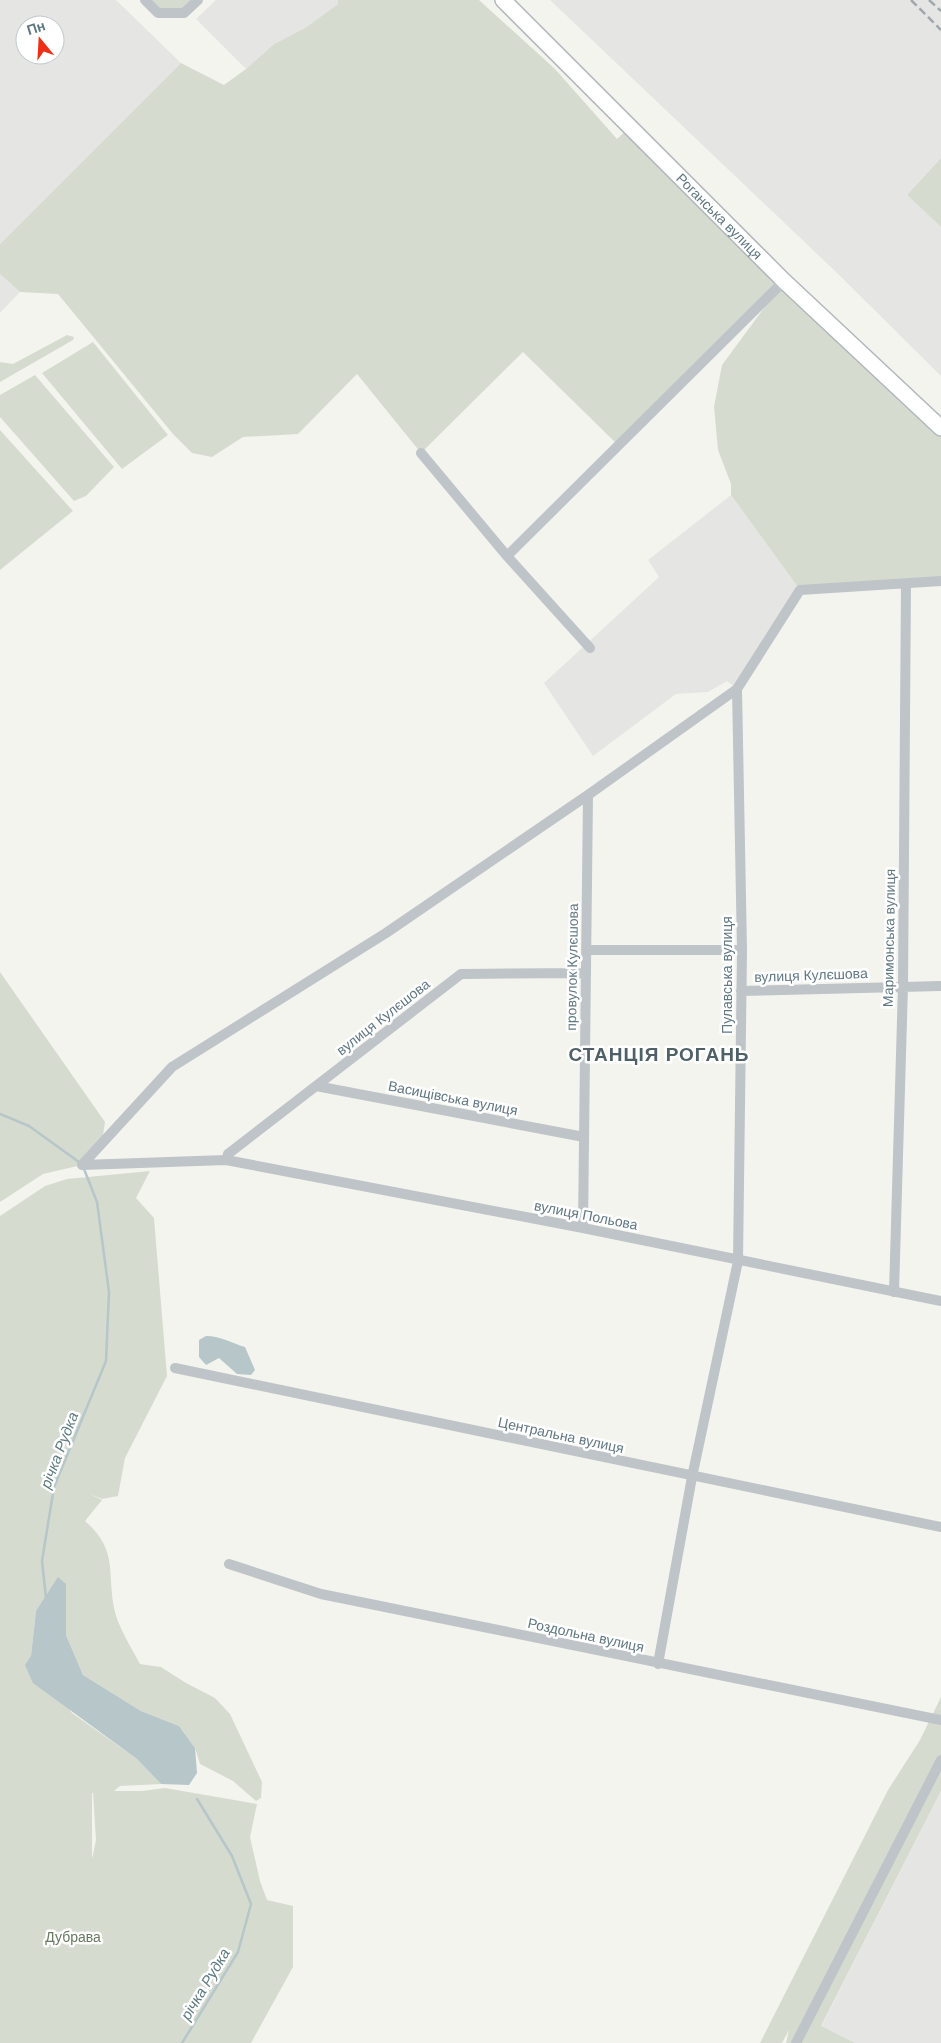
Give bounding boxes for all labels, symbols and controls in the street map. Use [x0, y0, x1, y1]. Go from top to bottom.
north arrow [15, 15, 65, 65]
text: Пн [25, 17, 47, 38]
street label: Роганська вулиця [673, 170, 766, 263]
street label: Маримонська вулиця [880, 869, 898, 1007]
street label: провулок Кулєшова [563, 903, 581, 1031]
street label: Пулавська вулиця [719, 916, 735, 1034]
street label: вулиця Кулєшова [754, 965, 868, 985]
street label: вулиця Кулєшова [333, 976, 433, 1058]
district label: СТАНЦІЯ РОГАНЬ [568, 1044, 750, 1065]
street label: Васищівська вулиця [387, 1078, 519, 1118]
street label: вулиця Польова [533, 1197, 639, 1233]
water label: річка Рудка [36, 1409, 81, 1491]
street label: Центральна вулиця [497, 1414, 625, 1456]
street label: Роздольна вулиця [526, 1615, 646, 1655]
park label: Дубрава [45, 1929, 101, 1945]
water label: річка Рудка [177, 1945, 233, 2024]

